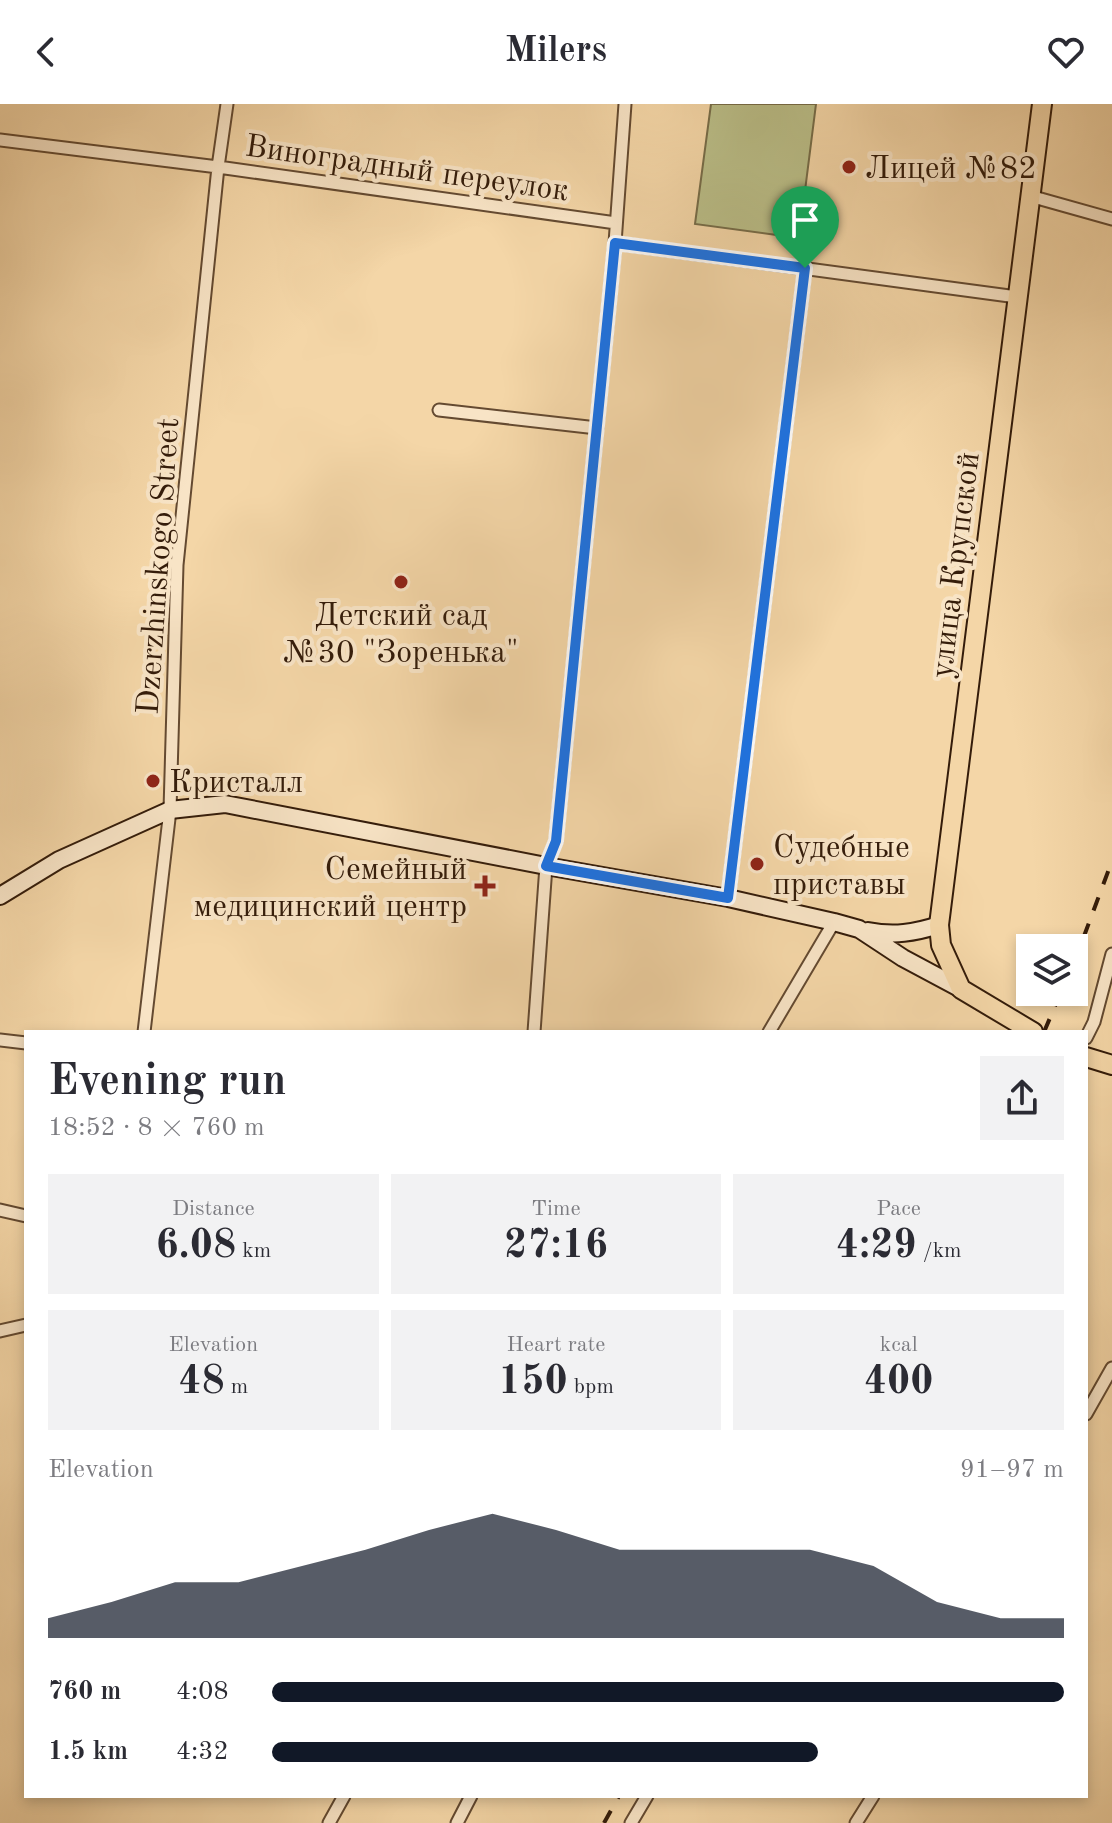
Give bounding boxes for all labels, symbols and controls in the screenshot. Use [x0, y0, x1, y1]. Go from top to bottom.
icon: back [24, 30, 68, 74]
icon: heart [1044, 30, 1088, 74]
text: Milers [505, 34, 607, 70]
street label: Виноградный переулок [243, 131, 570, 209]
place label: Лицей №82 [865, 154, 1037, 186]
marker: Лицей №82 [840, 158, 858, 176]
pin [771, 186, 839, 268]
icon: arrive [783, 198, 827, 242]
street label: Dzerzhinskogo Street [134, 417, 186, 716]
street label: улица Крупской [927, 450, 987, 680]
marker: Детский сад №30 "Зоренька" [392, 573, 410, 591]
place label: Детский сад №30 "Зоренька" [283, 601, 519, 670]
place label: Кристалл [169, 768, 303, 800]
marker: Кристалл [144, 772, 162, 790]
place label: Судебные приставы [773, 833, 910, 902]
place label: Семейный медицинский центр [194, 855, 467, 924]
marker: Судебные приставы [748, 855, 766, 873]
marker: Семейный медицинский центр [474, 875, 496, 897]
map controls [1016, 934, 1088, 1006]
button: layers [1016, 934, 1088, 1006]
button: share [980, 1056, 1064, 1140]
text: Evening run [48, 1060, 286, 1104]
text: 18:52 · 8 × 760 m [48, 1115, 265, 1141]
text: Distance [172, 1198, 255, 1220]
text: Time [531, 1198, 581, 1220]
text: Pace [876, 1198, 921, 1220]
text: 6.08 [155, 1227, 236, 1267]
text: 27:16 [504, 1227, 608, 1267]
text: 4:29 [836, 1227, 917, 1267]
text: km [236, 1240, 271, 1262]
text: /km [917, 1240, 962, 1262]
text: Elevation [169, 1334, 258, 1356]
text: Heart rate [507, 1334, 605, 1356]
text: kcal [880, 1334, 918, 1356]
text: 48 [178, 1363, 225, 1403]
text: 150 [498, 1363, 568, 1403]
text: 400 [864, 1363, 933, 1403]
text: m [225, 1376, 248, 1398]
text: bpm [568, 1376, 614, 1398]
text: Elevation [48, 1457, 154, 1483]
text: 91–97 m [960, 1457, 1064, 1483]
text: 760 m [48, 1679, 121, 1705]
text: 4:08 [176, 1679, 229, 1705]
text: 1.5 km [48, 1739, 128, 1765]
text: 4:32 [176, 1739, 229, 1765]

